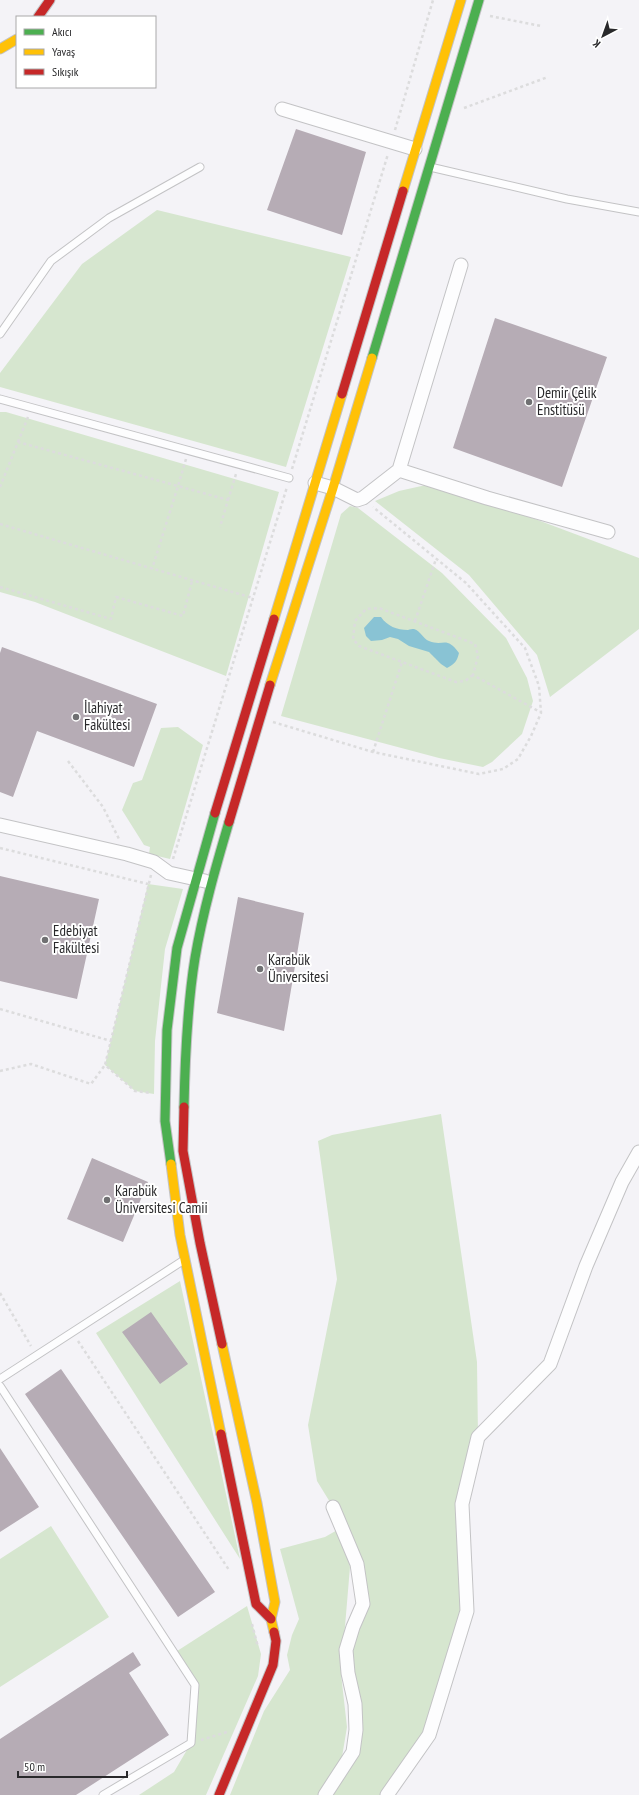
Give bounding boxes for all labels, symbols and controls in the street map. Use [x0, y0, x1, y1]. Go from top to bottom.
legend [16, 16, 156, 88]
north arrow [583, 16, 623, 56]
text: Akıcı [52, 24, 72, 39]
text: K [589, 36, 603, 51]
text: Yavaş [52, 44, 75, 59]
text: Sıkışık [52, 64, 79, 79]
place label: Demir Çelik Enstitüsü [537, 383, 597, 419]
marker: Demir Çelik Enstitüsü [524, 397, 534, 407]
place label: İlahiyat Fakültesi [84, 698, 131, 734]
marker: İlahiyat Fakültesi [71, 712, 81, 722]
place label: Edebiyat Fakültesi [53, 921, 100, 957]
marker: Edebiyat Fakültesi [40, 935, 50, 945]
place label: Karabük Üniversitesi [268, 950, 329, 986]
marker: Karabük Üniversitesi [255, 964, 265, 974]
place label: Karabük Üniversitesi Camii [115, 1181, 208, 1217]
marker: Karabük Üniversitesi Camii [102, 1195, 112, 1205]
scale bar [18, 1753, 127, 1779]
text: 50 m [24, 1759, 45, 1774]

